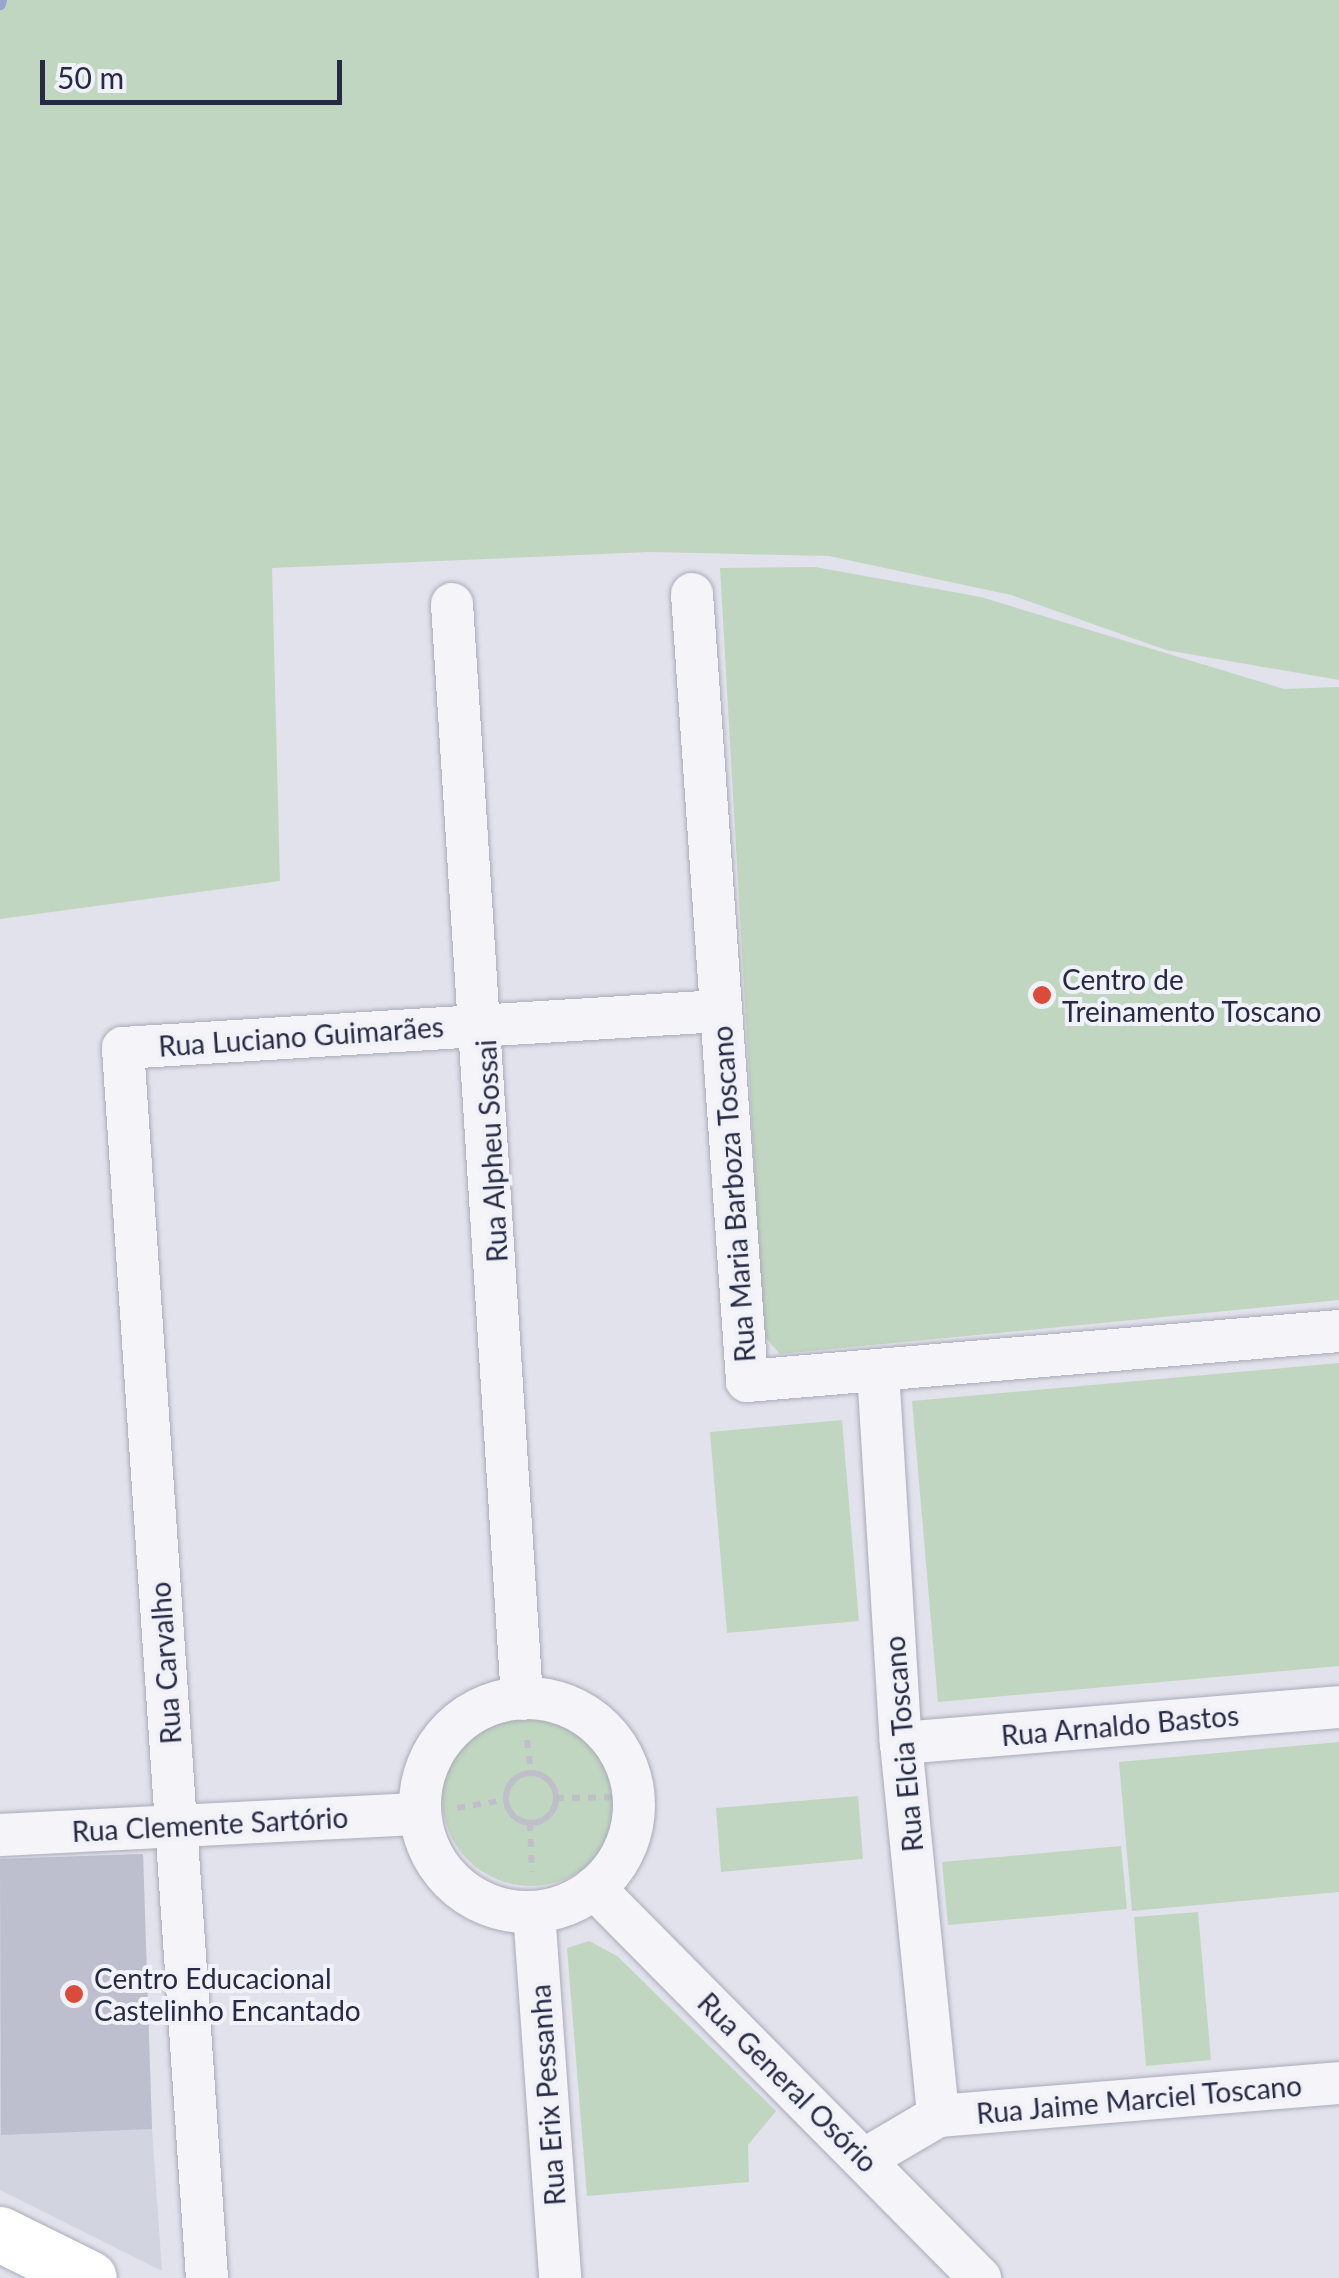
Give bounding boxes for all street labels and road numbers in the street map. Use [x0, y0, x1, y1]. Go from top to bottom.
street label: Rua Luciano Guimarães [157, 1009, 445, 1063]
street label: Rua Maria Barboza Toscano [704, 1024, 762, 1364]
street label: Rua Alpheu Sossai [468, 1038, 514, 1264]
street label: Rua Carvalho [143, 1581, 187, 1745]
street label: Rua Elcia Toscano [877, 1634, 929, 1854]
street label: Rua Arnaldo Bastos [999, 1698, 1241, 1752]
street label: Rua Clemente Sartório [71, 1800, 349, 1848]
street label: Rua Erix Pessanha [523, 1983, 571, 2207]
street label: Rua General Osório [691, 1985, 885, 2179]
street label: Rua Jaime Marciel Toscano [974, 2068, 1304, 2130]

